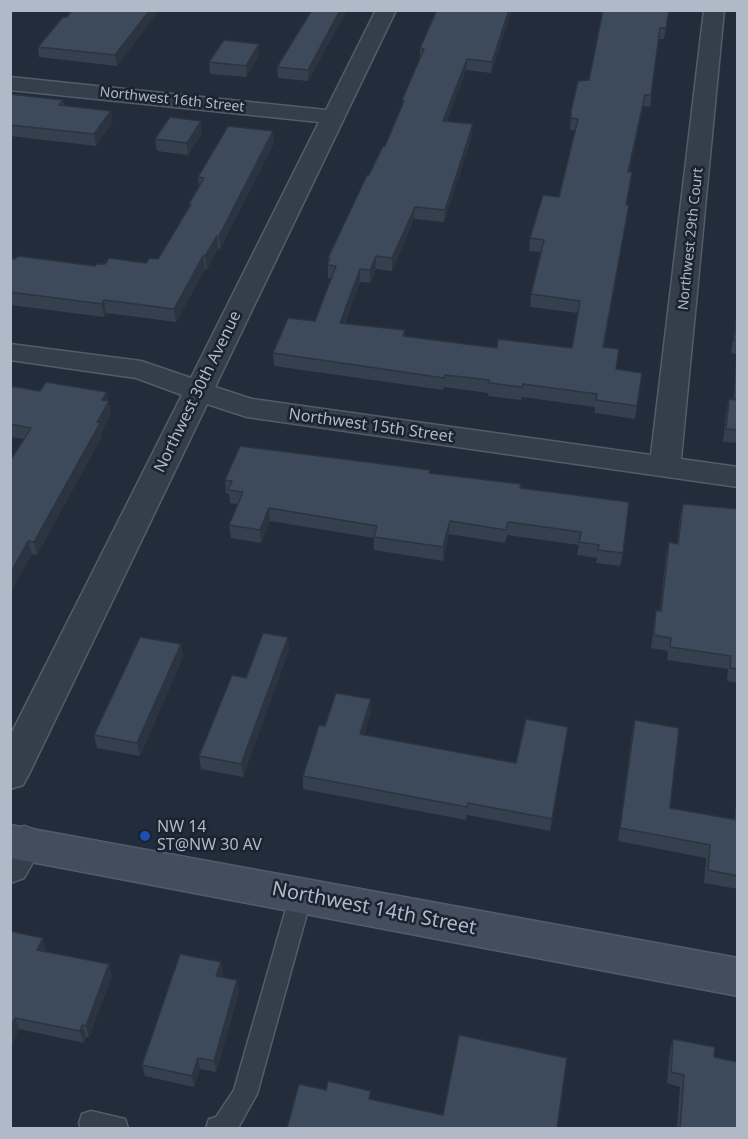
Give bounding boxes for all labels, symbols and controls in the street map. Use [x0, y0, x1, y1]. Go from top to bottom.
street label: Northwest 16th Street [99, 84, 245, 116]
street label: Northwest 29th Court [675, 167, 707, 311]
street label: Northwest 30th Avenue [150, 308, 246, 476]
street label: Northwest 15th Street [287, 405, 455, 447]
place label: NW 14 ST@NW 30 AV [157, 817, 262, 855]
marker: NW 14 ST@NW 30 AV [138, 829, 152, 843]
street label: Northwest 14th Street [270, 877, 478, 941]

